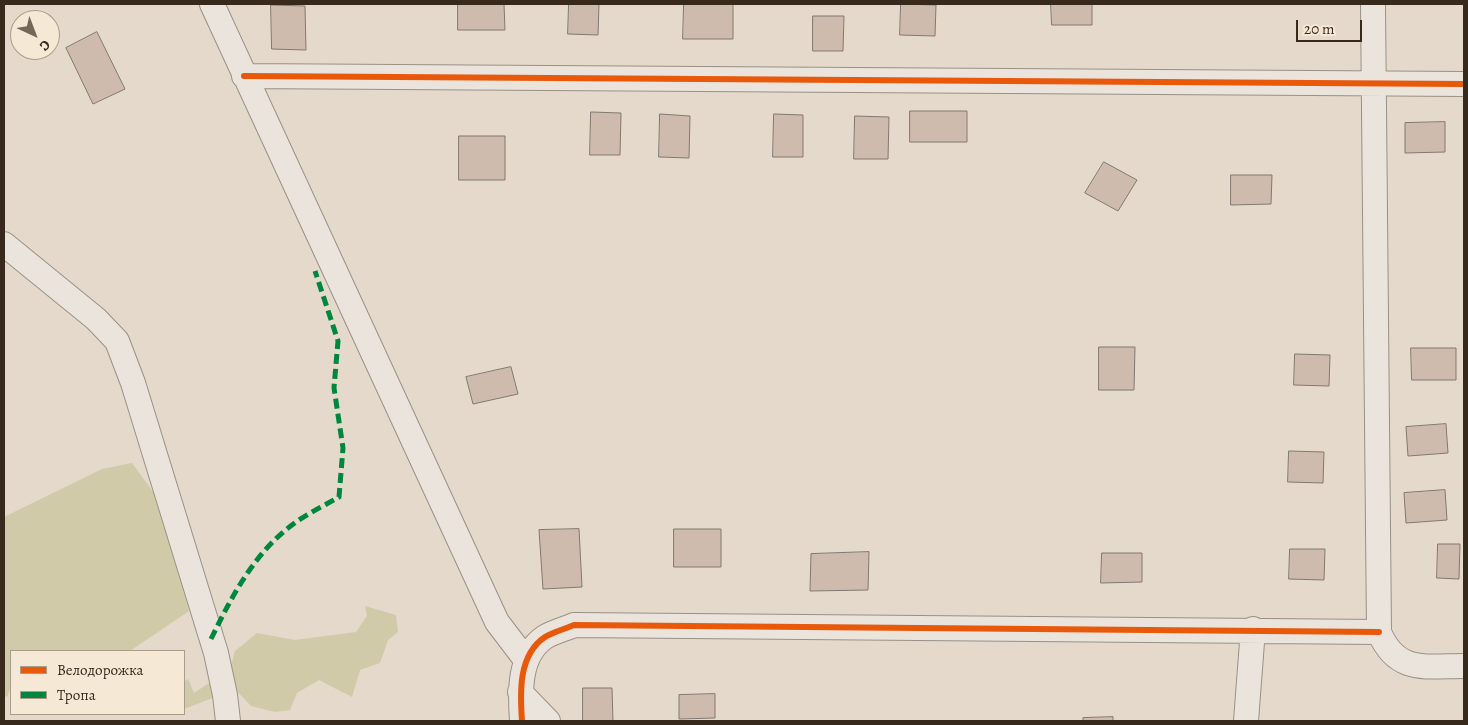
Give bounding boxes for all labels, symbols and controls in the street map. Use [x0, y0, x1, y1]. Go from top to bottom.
north arrow [10, 10, 60, 60]
scale bar [1298, 10, 1364, 42]
text: 20 m [1304, 19, 1335, 39]
text: С [35, 36, 55, 55]
legend [10, 650, 185, 715]
text: Велодорожка [57, 660, 144, 680]
text: Тропа [57, 685, 96, 705]

